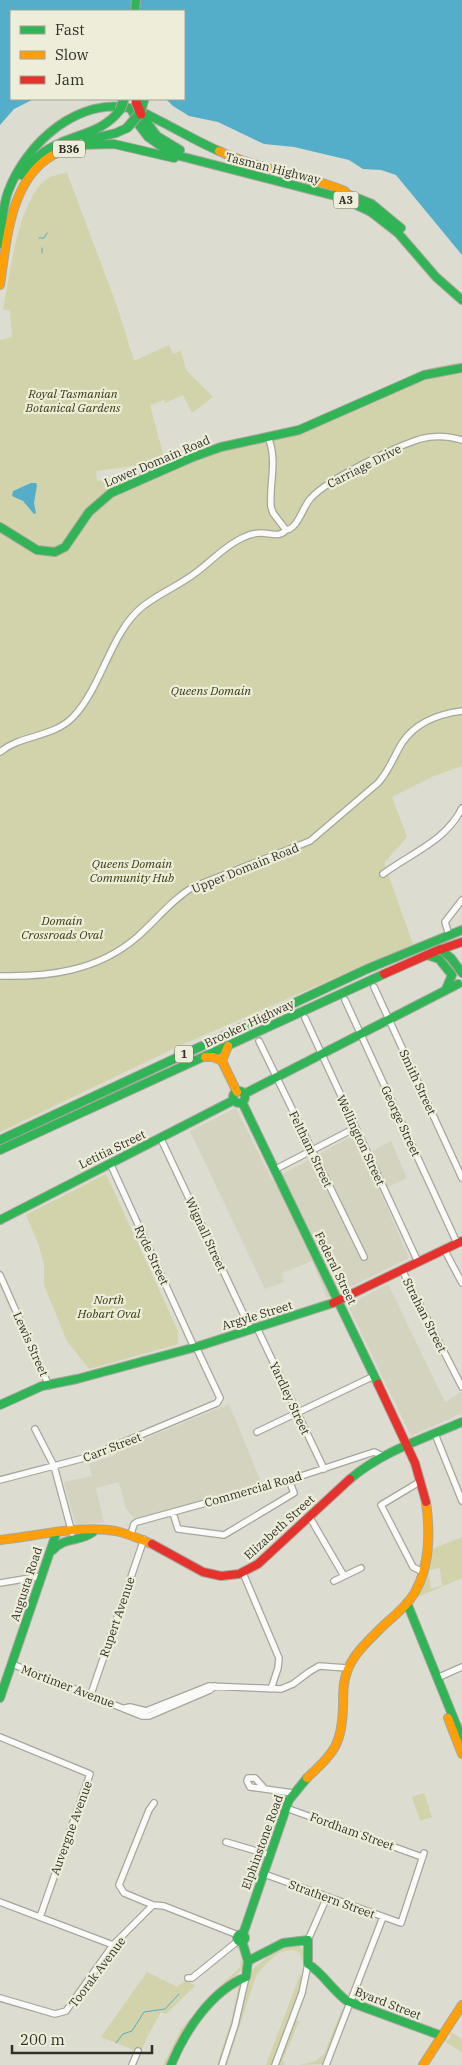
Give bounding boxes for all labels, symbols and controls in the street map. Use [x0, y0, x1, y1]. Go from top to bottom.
legend [10, 10, 185, 100]
text: Fast [55, 20, 85, 39]
text: Slow [55, 45, 89, 64]
text: Jam [55, 70, 84, 89]
road number: B36 [53, 140, 85, 158]
street label: Tasman Highway [224, 149, 323, 187]
road number: A3 [334, 192, 358, 208]
park label: Royal Tasmanian Botanical Gardens [25, 386, 121, 415]
street label: Lower Domain Road [102, 432, 212, 490]
street label: Carriage Drive [324, 441, 404, 491]
park label: Queens Domain [171, 683, 251, 698]
street label: Upper Domain Road [189, 840, 301, 896]
park label: Queens Domain Community Hub [90, 856, 174, 885]
park label: Domain Crossroads Oval [21, 913, 103, 942]
street label: Brooker Highway [202, 995, 297, 1050]
road number: 1 [175, 1046, 193, 1062]
street label: Smith Street [396, 1047, 440, 1117]
street label: George Street [378, 1083, 424, 1159]
street label: Wellington Street [334, 1092, 388, 1188]
street label: Feltham Street [286, 1108, 336, 1190]
street label: Letitia Street [76, 1126, 148, 1172]
street label: Wignall Street [182, 1195, 230, 1273]
street label: Ryde Street [132, 1223, 172, 1287]
street label: Federal Street [312, 1229, 360, 1307]
street label: Strahan Street [400, 1275, 450, 1355]
park label: North Hobart Oval [77, 1292, 141, 1321]
street label: Argyle Street [220, 1297, 294, 1333]
street label: Lewis Street [10, 1309, 52, 1379]
street label: Yardley Street [267, 1359, 313, 1437]
street label: Carr Street [81, 1429, 143, 1465]
street label: Commercial Road [203, 1468, 303, 1510]
street label: Elizabeth Street [241, 1491, 317, 1563]
street label: Augusta Road [7, 1545, 45, 1623]
street label: Rupert Avenue [96, 1575, 138, 1659]
street label: Mortimer Avenue [19, 1661, 117, 1711]
street label: Auvergne Avenue [47, 1779, 95, 1877]
street label: Elphinstone Road [238, 1793, 286, 1891]
street label: Fordham Street [308, 1809, 396, 1853]
street label: Strathern Street [287, 1876, 377, 1922]
street label: Toorak Avenue [65, 1934, 129, 2010]
street label: Byard Street [353, 1983, 423, 2023]
scale bar [12, 2022, 152, 2054]
text: 200 m [20, 2030, 65, 2049]

